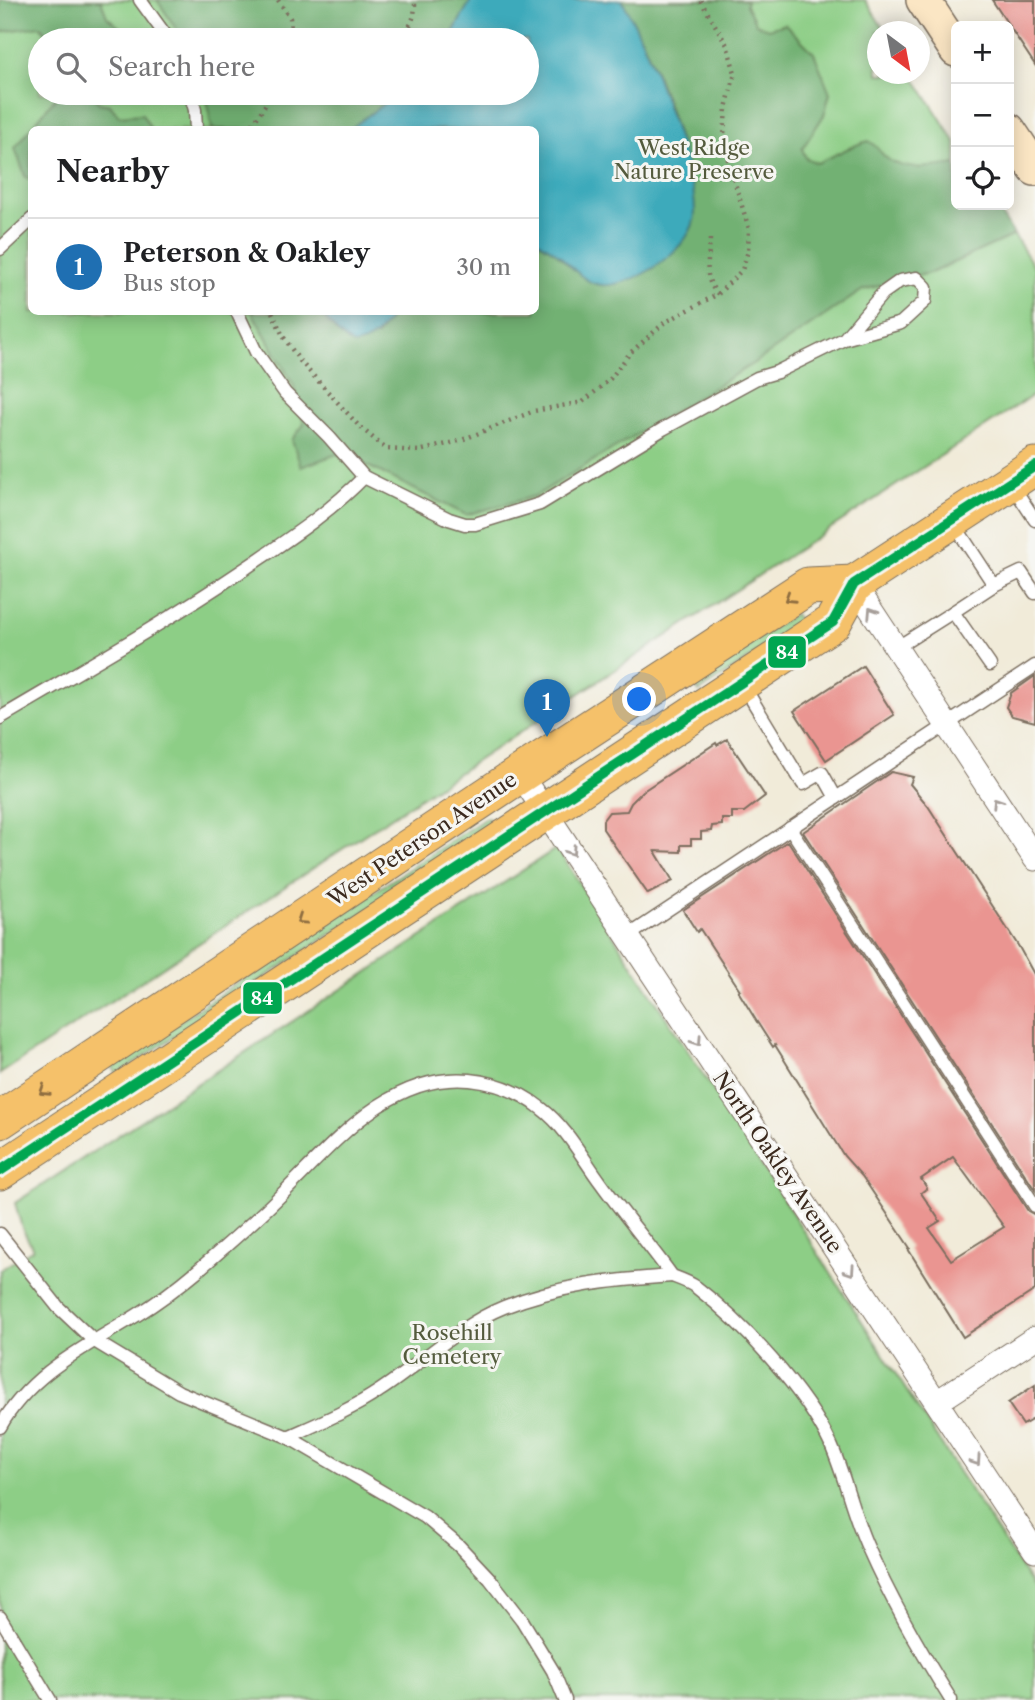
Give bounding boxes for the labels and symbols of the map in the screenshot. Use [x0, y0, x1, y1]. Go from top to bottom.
north arrow [867, 21, 930, 84]
park label: West Ridge Nature Preserve [614, 135, 774, 184]
one-way arrow [784, 590, 797, 603]
one-way arrow [867, 607, 880, 620]
line badge: 84 [767, 635, 807, 669]
text: 84 [776, 641, 798, 664]
pin: 1 [524, 679, 570, 737]
your location [622, 682, 656, 716]
street label: West Peterson Avenue [322, 766, 521, 912]
one-way arrow [993, 797, 1006, 810]
one-way arrow [563, 843, 576, 856]
one-way arrow [295, 912, 308, 925]
line badge: 84 [242, 981, 283, 1015]
text: 84 [251, 987, 273, 1010]
one-way arrow [689, 1033, 702, 1046]
street label: North Oakley Avenue [708, 1067, 848, 1257]
one-way arrow [39, 1083, 52, 1096]
one-way arrow [842, 1263, 854, 1276]
park label: Rosehill Cemetery [403, 1320, 502, 1369]
one-way arrow [967, 1453, 980, 1466]

